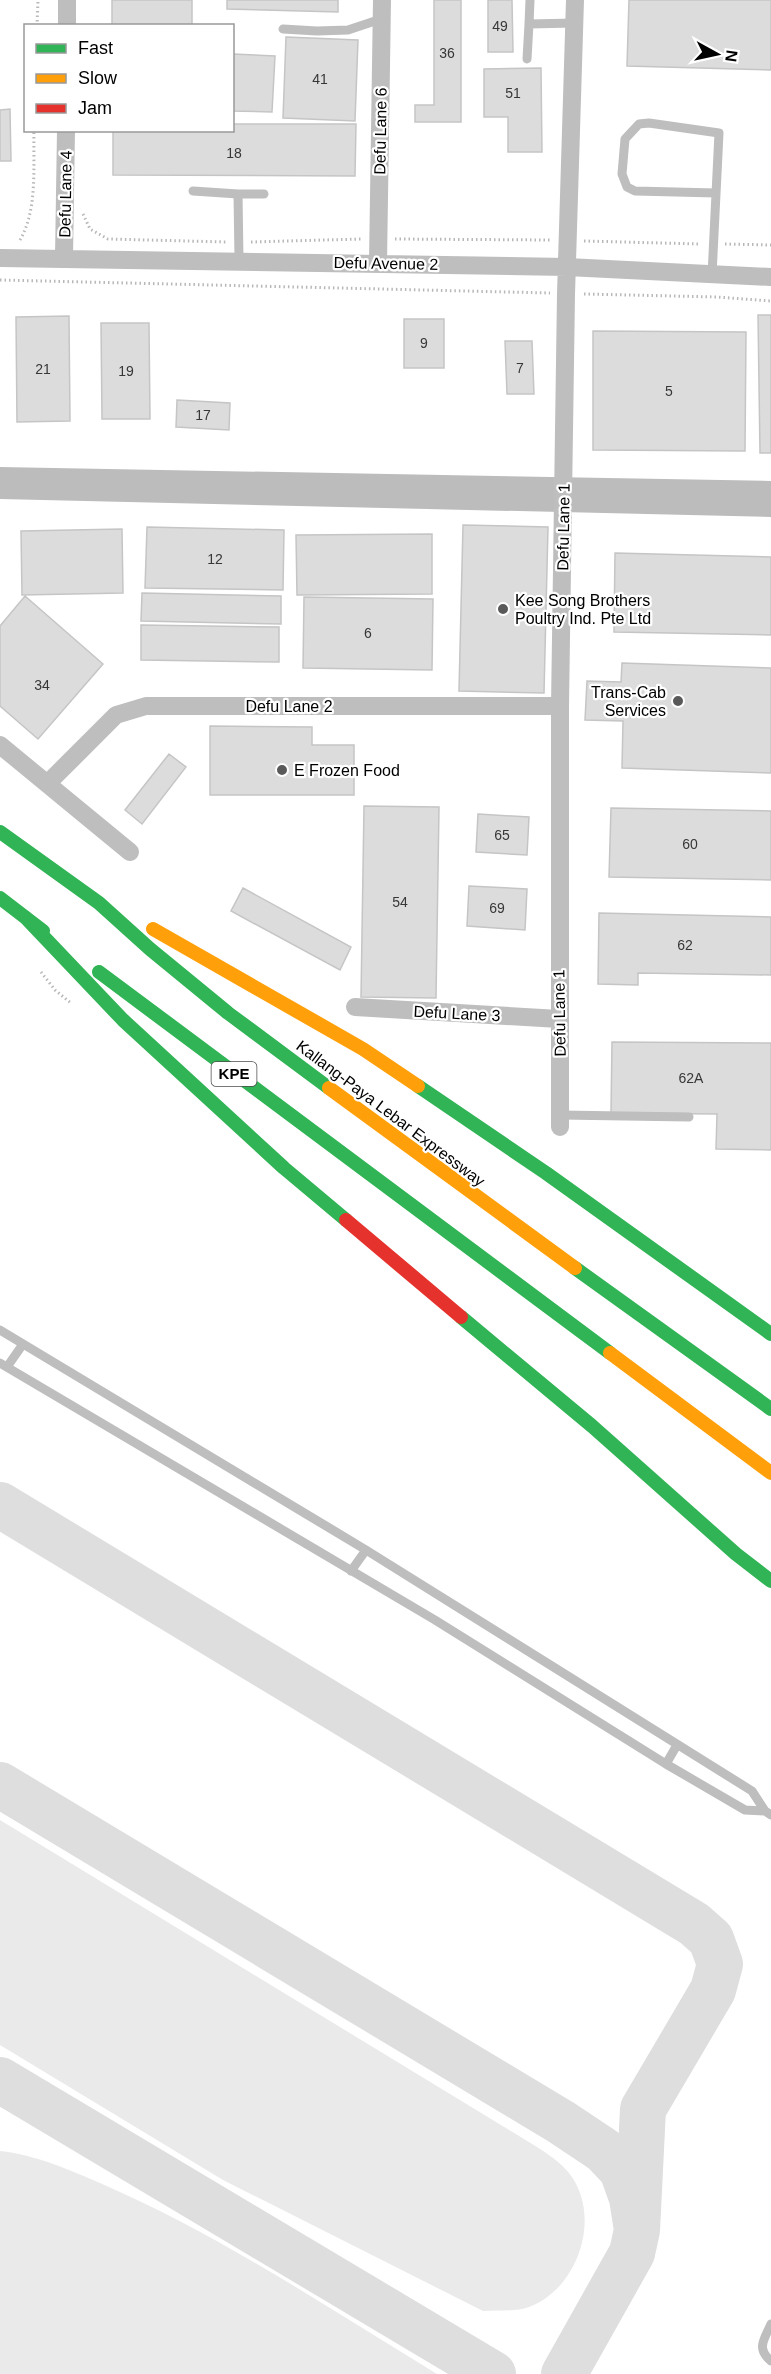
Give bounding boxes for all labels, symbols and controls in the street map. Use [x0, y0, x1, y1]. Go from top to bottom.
house number: 49 [492, 18, 508, 34]
legend [24, 24, 234, 132]
north arrow [687, 24, 747, 84]
text: Fast [78, 38, 113, 58]
house number: 36 [439, 45, 455, 61]
text: N [722, 49, 741, 63]
text: Slow [78, 68, 118, 88]
house number: 41 [312, 71, 328, 87]
house number: 51 [505, 85, 521, 101]
street label: Defu Lane 6 [371, 87, 390, 175]
text: Jam [78, 98, 112, 118]
house number: 18 [226, 145, 242, 161]
street label: Defu Lane 4 [56, 150, 75, 238]
street label: Defu Avenue 2 [334, 254, 439, 273]
house number: 9 [420, 335, 428, 351]
house number: 7 [516, 360, 524, 376]
house number: 21 [35, 361, 51, 377]
house number: 19 [118, 363, 134, 379]
house number: 5 [665, 383, 673, 399]
house number: 17 [195, 407, 211, 423]
street label: Defu Lane 1 [554, 483, 573, 571]
house number: 12 [207, 551, 223, 567]
place label: Kee Song Brothers Poultry Ind. Pte Ltd [515, 592, 651, 627]
marker: Kee Song Brothers Poultry Ind. Pte Ltd [496, 602, 510, 616]
house number: 6 [364, 625, 372, 641]
house number: 34 [34, 677, 50, 693]
place label: Trans-Cab Services [591, 684, 666, 719]
marker: Trans-Cab Services [671, 694, 685, 708]
street label: Defu Lane 2 [245, 698, 333, 715]
place label: E Frozen Food [294, 762, 400, 779]
marker: E Frozen Food [275, 763, 289, 777]
house number: 65 [494, 827, 510, 843]
house number: 60 [682, 836, 698, 852]
house number: 54 [392, 894, 408, 910]
house number: 69 [489, 900, 505, 916]
house number: 62 [677, 937, 693, 953]
street label: Defu Lane 1 [550, 969, 569, 1057]
street label: Defu Lane 3 [413, 1003, 501, 1024]
street label: Kallang-Paya Lebar Expressway [293, 1037, 488, 1190]
road number: KPE [212, 1062, 256, 1086]
house number: 62A [679, 1070, 704, 1086]

